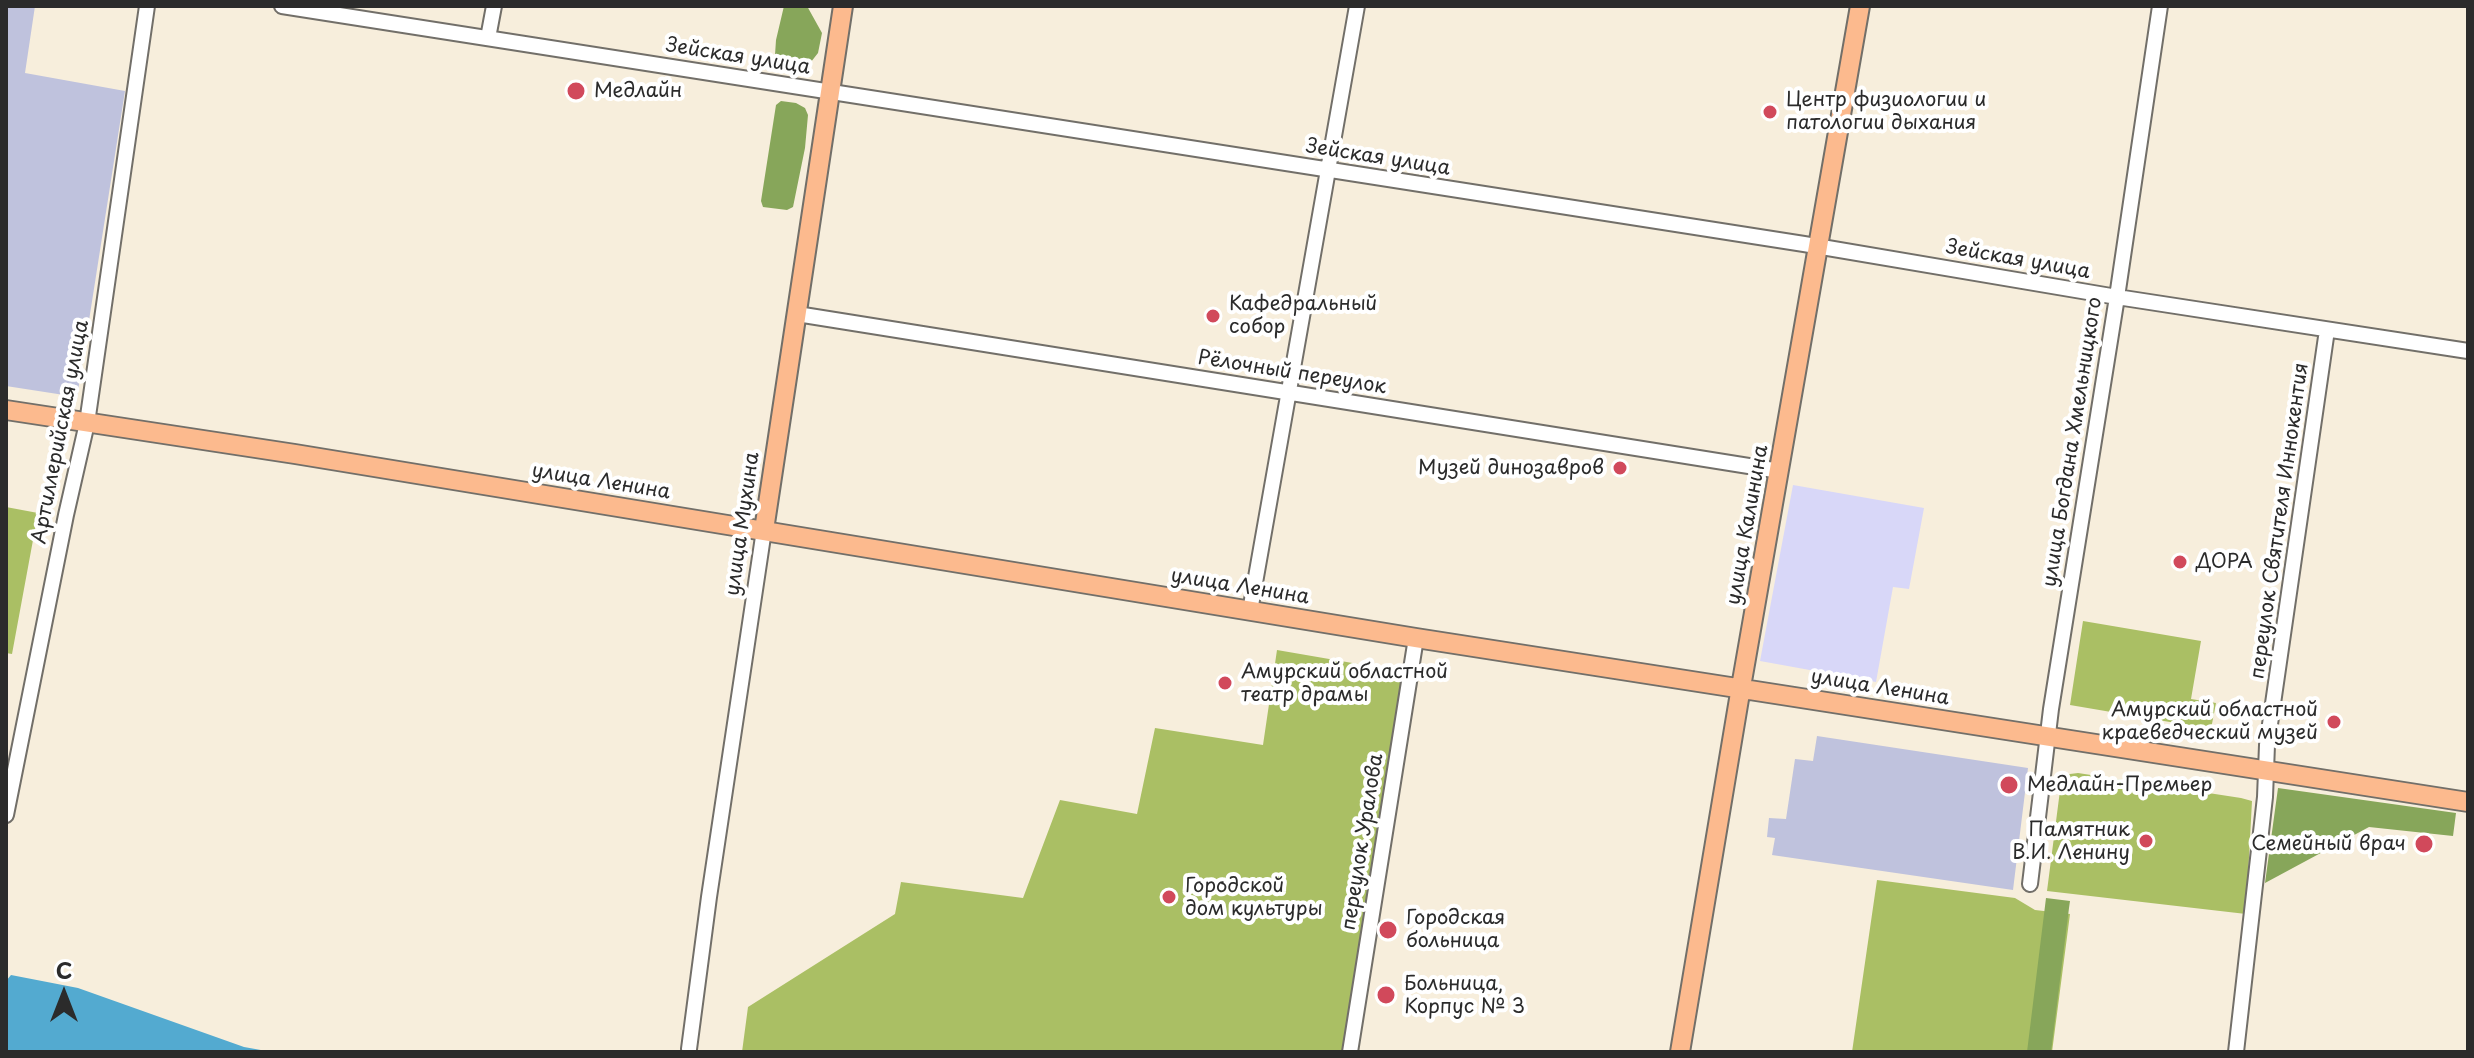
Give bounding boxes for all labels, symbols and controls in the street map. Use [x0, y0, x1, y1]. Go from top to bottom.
street label: Зейская улица [664, 34, 812, 80]
place label: Медлайн [594, 79, 682, 103]
marker: Медлайн [565, 80, 587, 102]
place label: Центр физиологии и патологии дыхания [1786, 88, 1986, 135]
marker: Центр физиологии и патологии дыхания [1761, 103, 1779, 121]
street label: Зейская улица [1304, 135, 1452, 181]
street label: Зейская улица [1944, 236, 2092, 284]
place label: Кафедральный собор [1229, 292, 1377, 339]
street label: улица Богдана Хмельницкого [2038, 295, 2108, 589]
marker: Кафедральный собор [1204, 307, 1222, 325]
street label: Артиллерийская улица [28, 318, 94, 546]
street label: Рёлочный переулок [1196, 346, 1388, 400]
street label: переулок Святителя Иннокентия [2246, 361, 2314, 681]
street label: улица Калинина [1722, 443, 1774, 607]
street label: улица Мухина [721, 451, 765, 597]
place label: Музей динозавров [1418, 456, 1604, 480]
street label: улица Ленина [530, 459, 672, 505]
marker: Музей динозавров [1611, 459, 1629, 477]
place label: ДОРА [2196, 550, 2253, 574]
marker: ДОРА [2171, 553, 2189, 571]
street label: улица Ленина [1169, 564, 1311, 610]
place label: Амурский областной театр драмы [1241, 660, 1448, 707]
street label: улица Ленина [1809, 665, 1951, 711]
marker: Амурский областной театр драмы [1216, 674, 1234, 692]
place label: Амурский областной краеведческий музей [2102, 698, 2318, 745]
marker: Амурский областной краеведческий музей [2325, 713, 2343, 731]
street label: переулок Уралова [1337, 752, 1389, 932]
place label: Медлайн-Премьер [2027, 773, 2212, 797]
marker: Медлайн-Премьер [1998, 774, 2020, 796]
place label: Памятник В.И. Ленину [2012, 818, 2130, 865]
marker: Памятник В.И. Ленину [2137, 832, 2155, 850]
place label: Семейный врач [2251, 832, 2406, 856]
marker: Семейный врач [2413, 833, 2435, 855]
place label: Городской дом культуры [1185, 874, 1323, 921]
marker: Городской дом культуры [1160, 888, 1178, 906]
place label: Городская больница [1406, 906, 1505, 953]
marker: Городская больница [1377, 919, 1399, 941]
text: С [56, 953, 72, 986]
north arrow [24, 954, 104, 1034]
place label: Больница, Корпус № 3 [1404, 972, 1525, 1019]
marker: Больница, Корпус № 3 [1375, 984, 1397, 1006]

